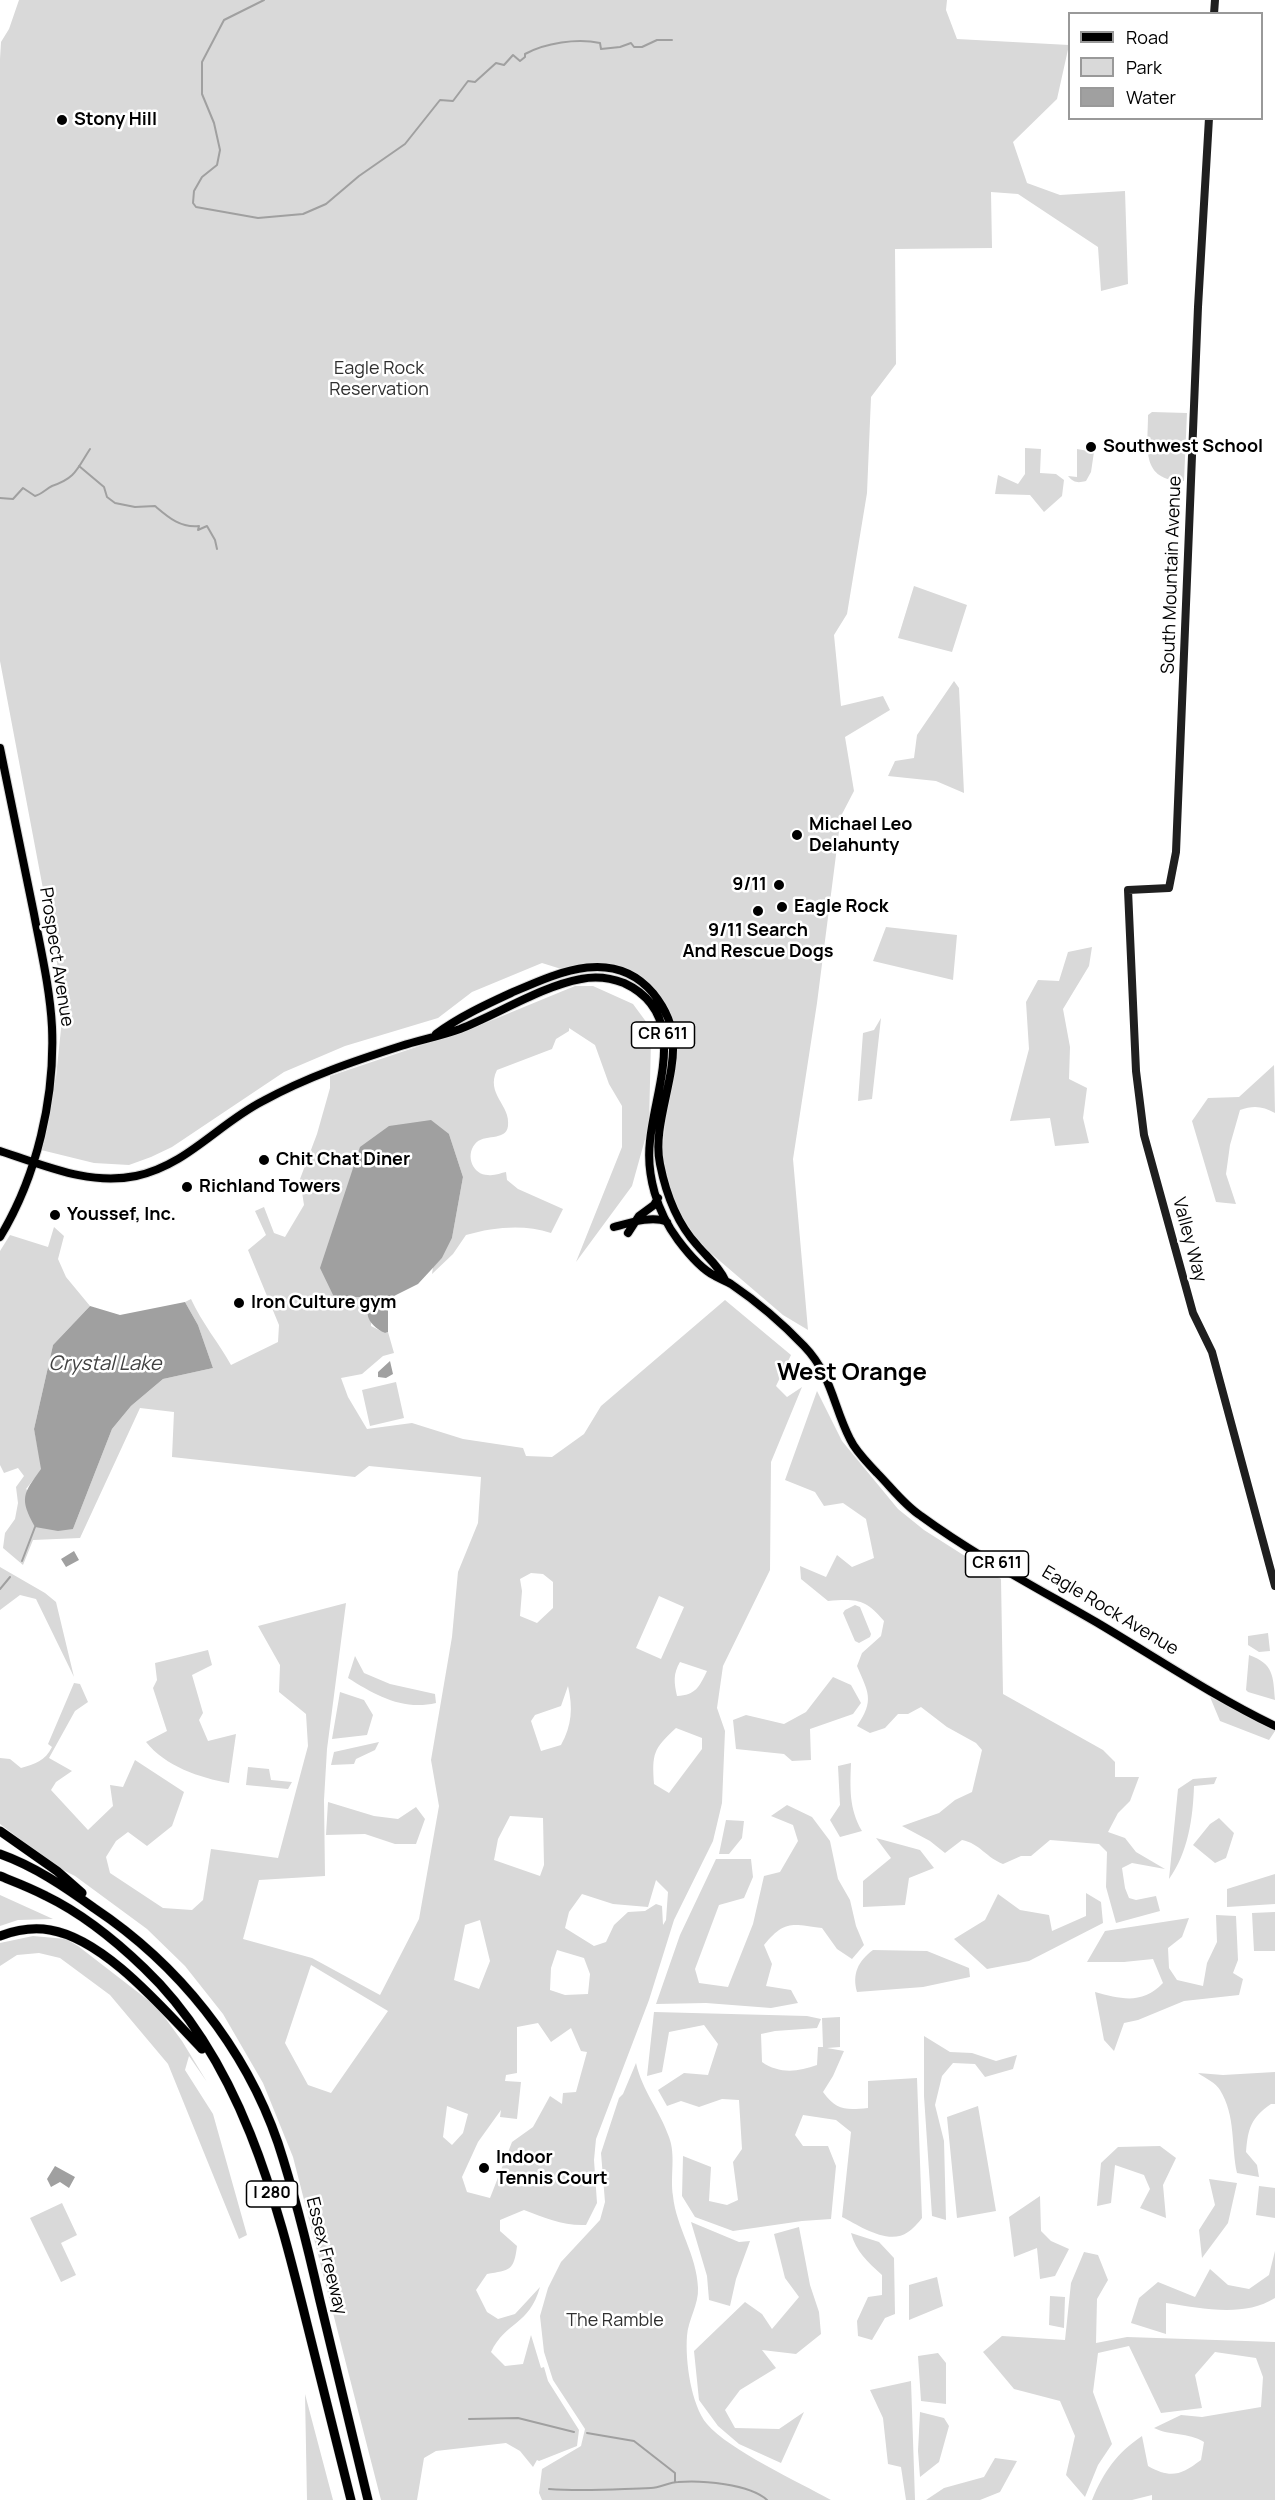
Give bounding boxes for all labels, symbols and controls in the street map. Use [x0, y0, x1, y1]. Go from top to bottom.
legend [1068, 12, 1263, 120]
text: Road [1126, 25, 1169, 49]
text: Park [1126, 55, 1162, 79]
text: Water [1126, 85, 1176, 109]
place label: Stony Hill [74, 109, 157, 131]
marker: Stony Hill [55, 113, 69, 127]
park label: Eagle Rock Reservation [329, 358, 429, 400]
place label: Southwest School [1103, 436, 1263, 458]
marker: Southwest School [1084, 440, 1098, 454]
street label: South Mountain Avenue [1158, 475, 1186, 675]
place label: Michael Leo Delahunty [809, 814, 912, 856]
marker: Michael Leo Delahunty [790, 828, 804, 842]
place label: 9/11 [732, 874, 767, 896]
marker: 9/11 [772, 878, 786, 892]
street label: Prospect Avenue [34, 886, 78, 1028]
place label: Eagle Rock [794, 896, 889, 918]
marker: Eagle Rock [775, 900, 789, 914]
marker: 9/11 Search And Rescue Dogs [751, 904, 765, 918]
place label: 9/11 Search And Rescue Dogs [683, 920, 833, 962]
road number: CR 611 [632, 1022, 694, 1048]
place label: Chit Chat Diner [276, 1149, 410, 1171]
marker: Chit Chat Diner [257, 1153, 271, 1167]
place label: Richland Towers [199, 1176, 341, 1198]
marker: Richland Towers [180, 1180, 194, 1194]
street label: Valley Way [1167, 1195, 1211, 1285]
place label: Youssef, Inc. [67, 1204, 176, 1226]
marker: Youssef, Inc. [48, 1208, 62, 1222]
place label: Iron Culture gym [251, 1292, 396, 1314]
marker: Iron Culture gym [232, 1296, 246, 1310]
water label: Crystal Lake [49, 1352, 161, 1376]
district label: West Orange [777, 1359, 927, 1387]
road number: CR 611 [966, 1551, 1028, 1577]
street label: Eagle Rock Avenue [1038, 1562, 1182, 1660]
place label: Indoor Tennis Court [496, 2147, 608, 2190]
marker: Indoor Tennis Court [477, 2161, 491, 2175]
road number: I 280 [246, 2181, 298, 2207]
street label: Essex Freeway [301, 2195, 351, 2317]
park label: The Ramble [566, 2310, 664, 2332]

